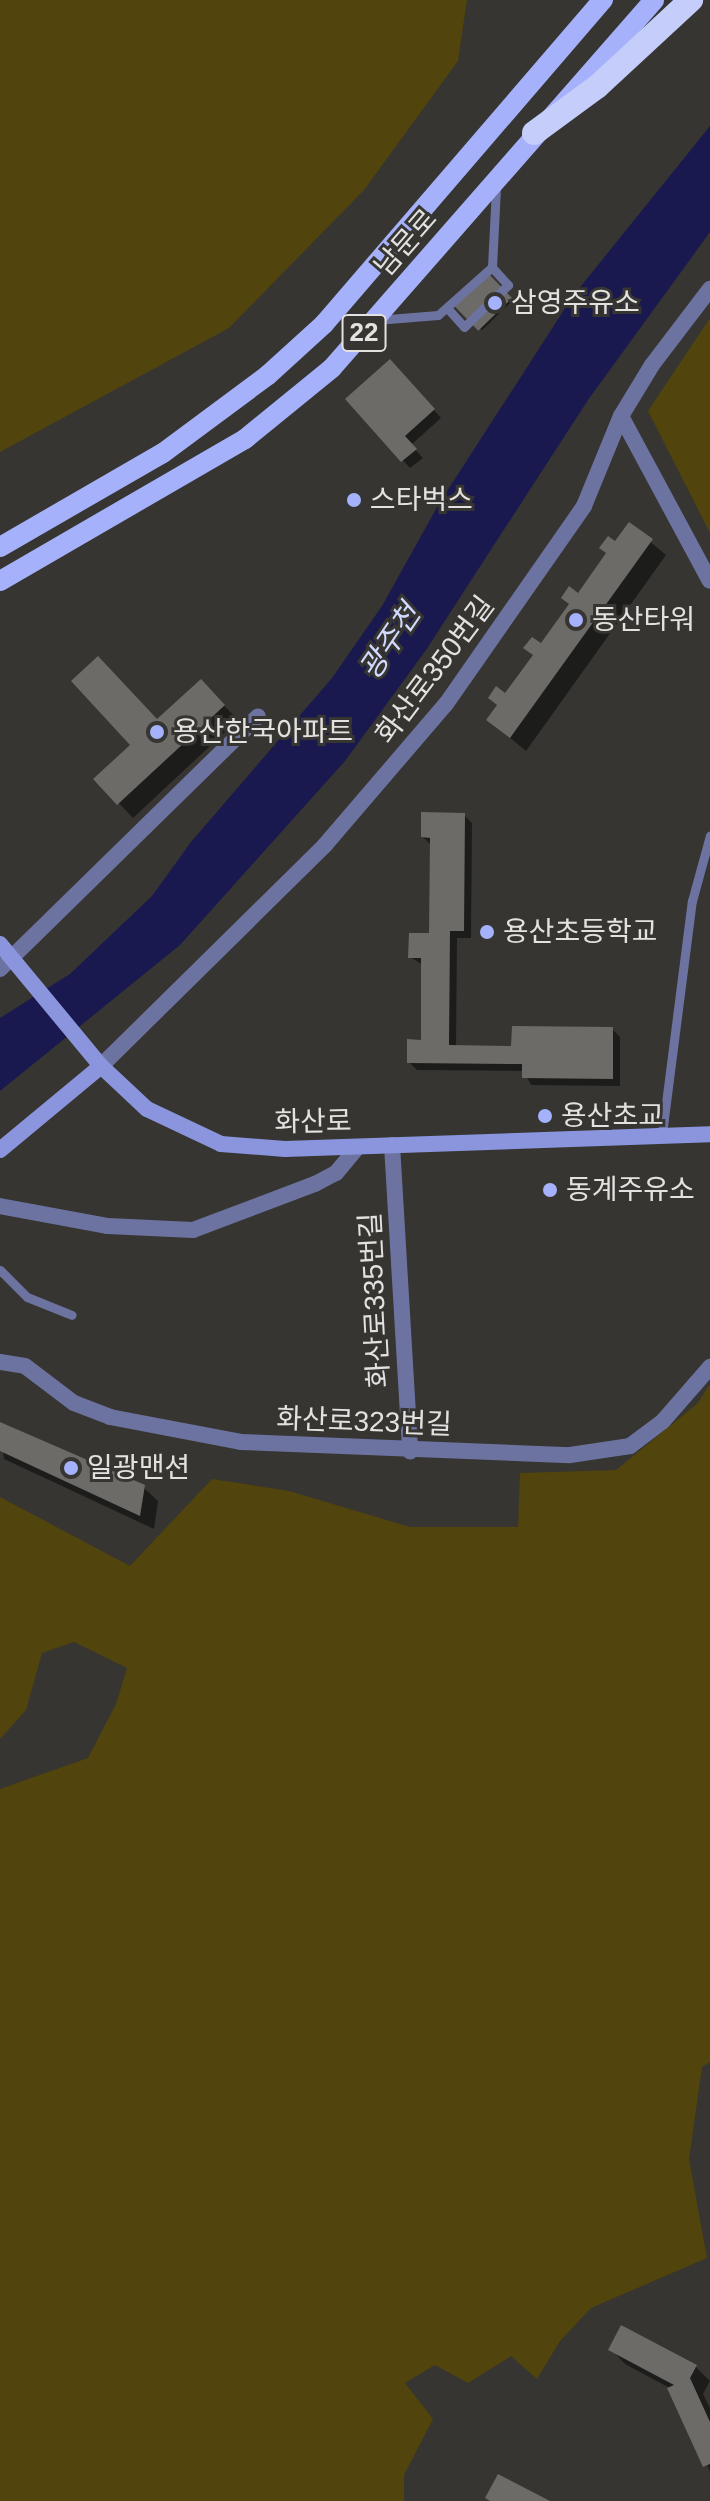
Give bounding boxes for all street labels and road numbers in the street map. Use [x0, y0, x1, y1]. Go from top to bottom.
street label: 남문로 [368, 203, 444, 283]
road number: 22 [340, 311, 388, 355]
street label: 화산로350번길 [369, 590, 501, 750]
street label: 화산로 [274, 1105, 352, 1139]
street label: 화산로335번길 [354, 1211, 396, 1389]
street label: 화산로323번길 [276, 1402, 452, 1442]

